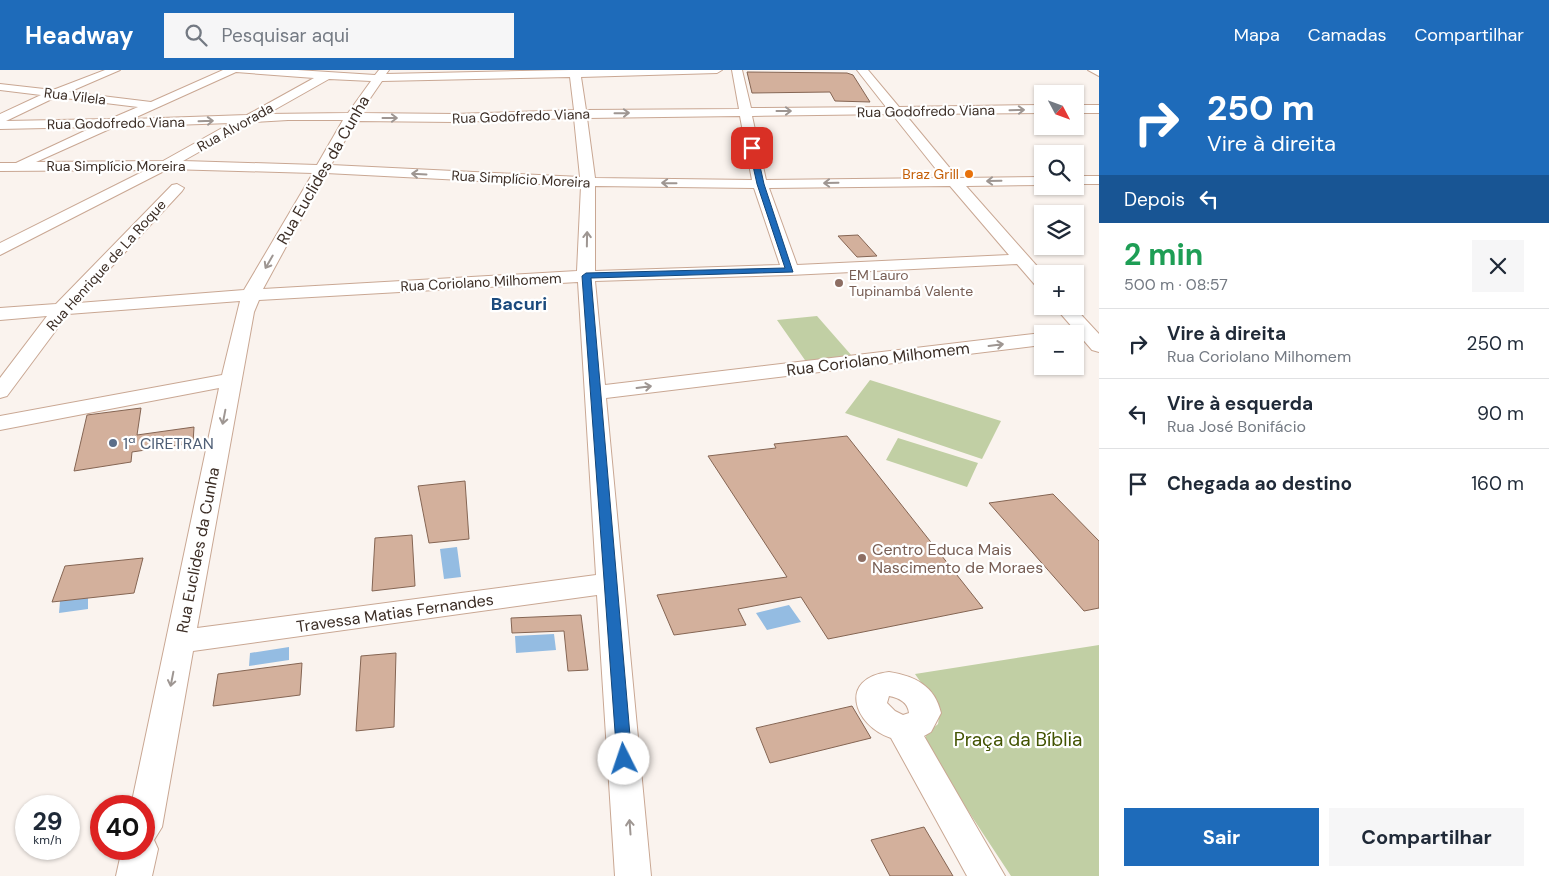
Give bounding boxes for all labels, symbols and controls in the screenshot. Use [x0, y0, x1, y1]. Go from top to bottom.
search box [164, 13, 514, 58]
text: Headway [25, 20, 134, 51]
icon: search [182, 21, 210, 49]
text: Pesquisar aqui [222, 23, 349, 48]
text: Mapa [1234, 23, 1280, 47]
text: Camadas [1308, 23, 1386, 47]
text: Compartilhar [1414, 23, 1524, 47]
street label: Rua Vilela [43, 83, 107, 109]
north arrow [1034, 85, 1084, 135]
map controls [1034, 85, 1084, 375]
text: 250 m [1207, 85, 1315, 131]
icon: right [1124, 90, 1189, 155]
street label: Rua Euclides da Cunha [272, 92, 374, 248]
street label: Rua Alvorada [194, 99, 276, 155]
street label: Rua Godofredo Viana [857, 101, 995, 121]
street label: Rua Godofredo Viana [452, 105, 590, 127]
one-way arrow [1008, 105, 1025, 115]
one-way arrow [776, 106, 792, 116]
one-way arrow [614, 108, 630, 118]
street label: Rua Godofredo Viana [47, 113, 185, 133]
one-way arrow [381, 113, 397, 123]
one-way arrow [198, 116, 214, 126]
pin [731, 127, 773, 169]
text: Vire à direita [1207, 129, 1336, 158]
icon: arrive [738, 134, 766, 162]
button: search [1034, 145, 1084, 195]
street label: Rua Simplício Moreira [46, 157, 186, 175]
place label: Braz Grill [902, 165, 959, 183]
street label: Rua Simplício Moreira [451, 166, 591, 192]
marker: Braz Grill [963, 168, 975, 180]
one-way arrow [411, 169, 427, 178]
one-way arrow [986, 176, 1002, 186]
one-way arrow [661, 178, 678, 188]
one-way arrow [824, 178, 840, 188]
icon: left [1195, 185, 1223, 213]
text: Depois [1124, 187, 1185, 212]
street label: Rua Henrique de La Roque [42, 196, 170, 334]
button: layers [1034, 205, 1084, 255]
one-way arrow [582, 232, 592, 248]
text: 2 min [1124, 235, 1203, 274]
button: close [1472, 240, 1524, 292]
one-way arrow [264, 254, 274, 269]
button: + [1034, 265, 1084, 315]
place label: EM Lauro Tupinambá Valente [849, 266, 973, 300]
street label: Rua Coriolano Milhomem [400, 269, 562, 295]
text: 500 m · 08:57 [1124, 274, 1228, 295]
marker: EM Lauro Tupinambá Valente [833, 277, 845, 289]
district label: Bacuri [491, 292, 547, 316]
text: Vire à direita [1167, 321, 1286, 346]
button: − [1034, 325, 1084, 375]
icon: right [1124, 330, 1152, 358]
text: 250 m [1466, 331, 1524, 356]
street label: Rua Coriolano Milhomem [785, 337, 971, 381]
one-way arrow [988, 340, 1004, 350]
text: Rua Coriolano Milhomem [1167, 346, 1351, 367]
one-way arrow [635, 382, 651, 392]
text: Vire à esquerda [1167, 391, 1313, 416]
icon: left [1124, 400, 1152, 428]
text: 90 m [1477, 401, 1524, 426]
one-way arrow [219, 408, 228, 424]
text: Rua José Bonifácio [1167, 416, 1306, 437]
place label: 1ª CIRETRAN [123, 433, 214, 454]
marker: 1ª CIRETRAN [107, 437, 119, 449]
street label: Rua Euclides da Cunha [172, 465, 224, 635]
icon: arrive [1124, 470, 1152, 498]
text: Chegada ao destino [1167, 471, 1352, 496]
text: 160 m [1471, 471, 1524, 496]
place label: Centro Educa Mais Nascimento de Moraes [872, 539, 1043, 578]
marker: Centro Educa Mais Nascimento de Moraes [856, 552, 868, 564]
street label: Travessa Matias Fernandes [295, 589, 495, 637]
one-way arrow [167, 671, 177, 687]
park label: Praça da Bíblia [954, 727, 1082, 752]
position arrow [597, 732, 649, 784]
speed limit sign: 40 [90, 795, 155, 860]
text: 29 [32, 805, 63, 838]
button: Sair [1124, 808, 1319, 866]
button: Compartilhar [1329, 808, 1524, 866]
one-way arrow [625, 820, 634, 836]
text: km/h [33, 832, 62, 848]

